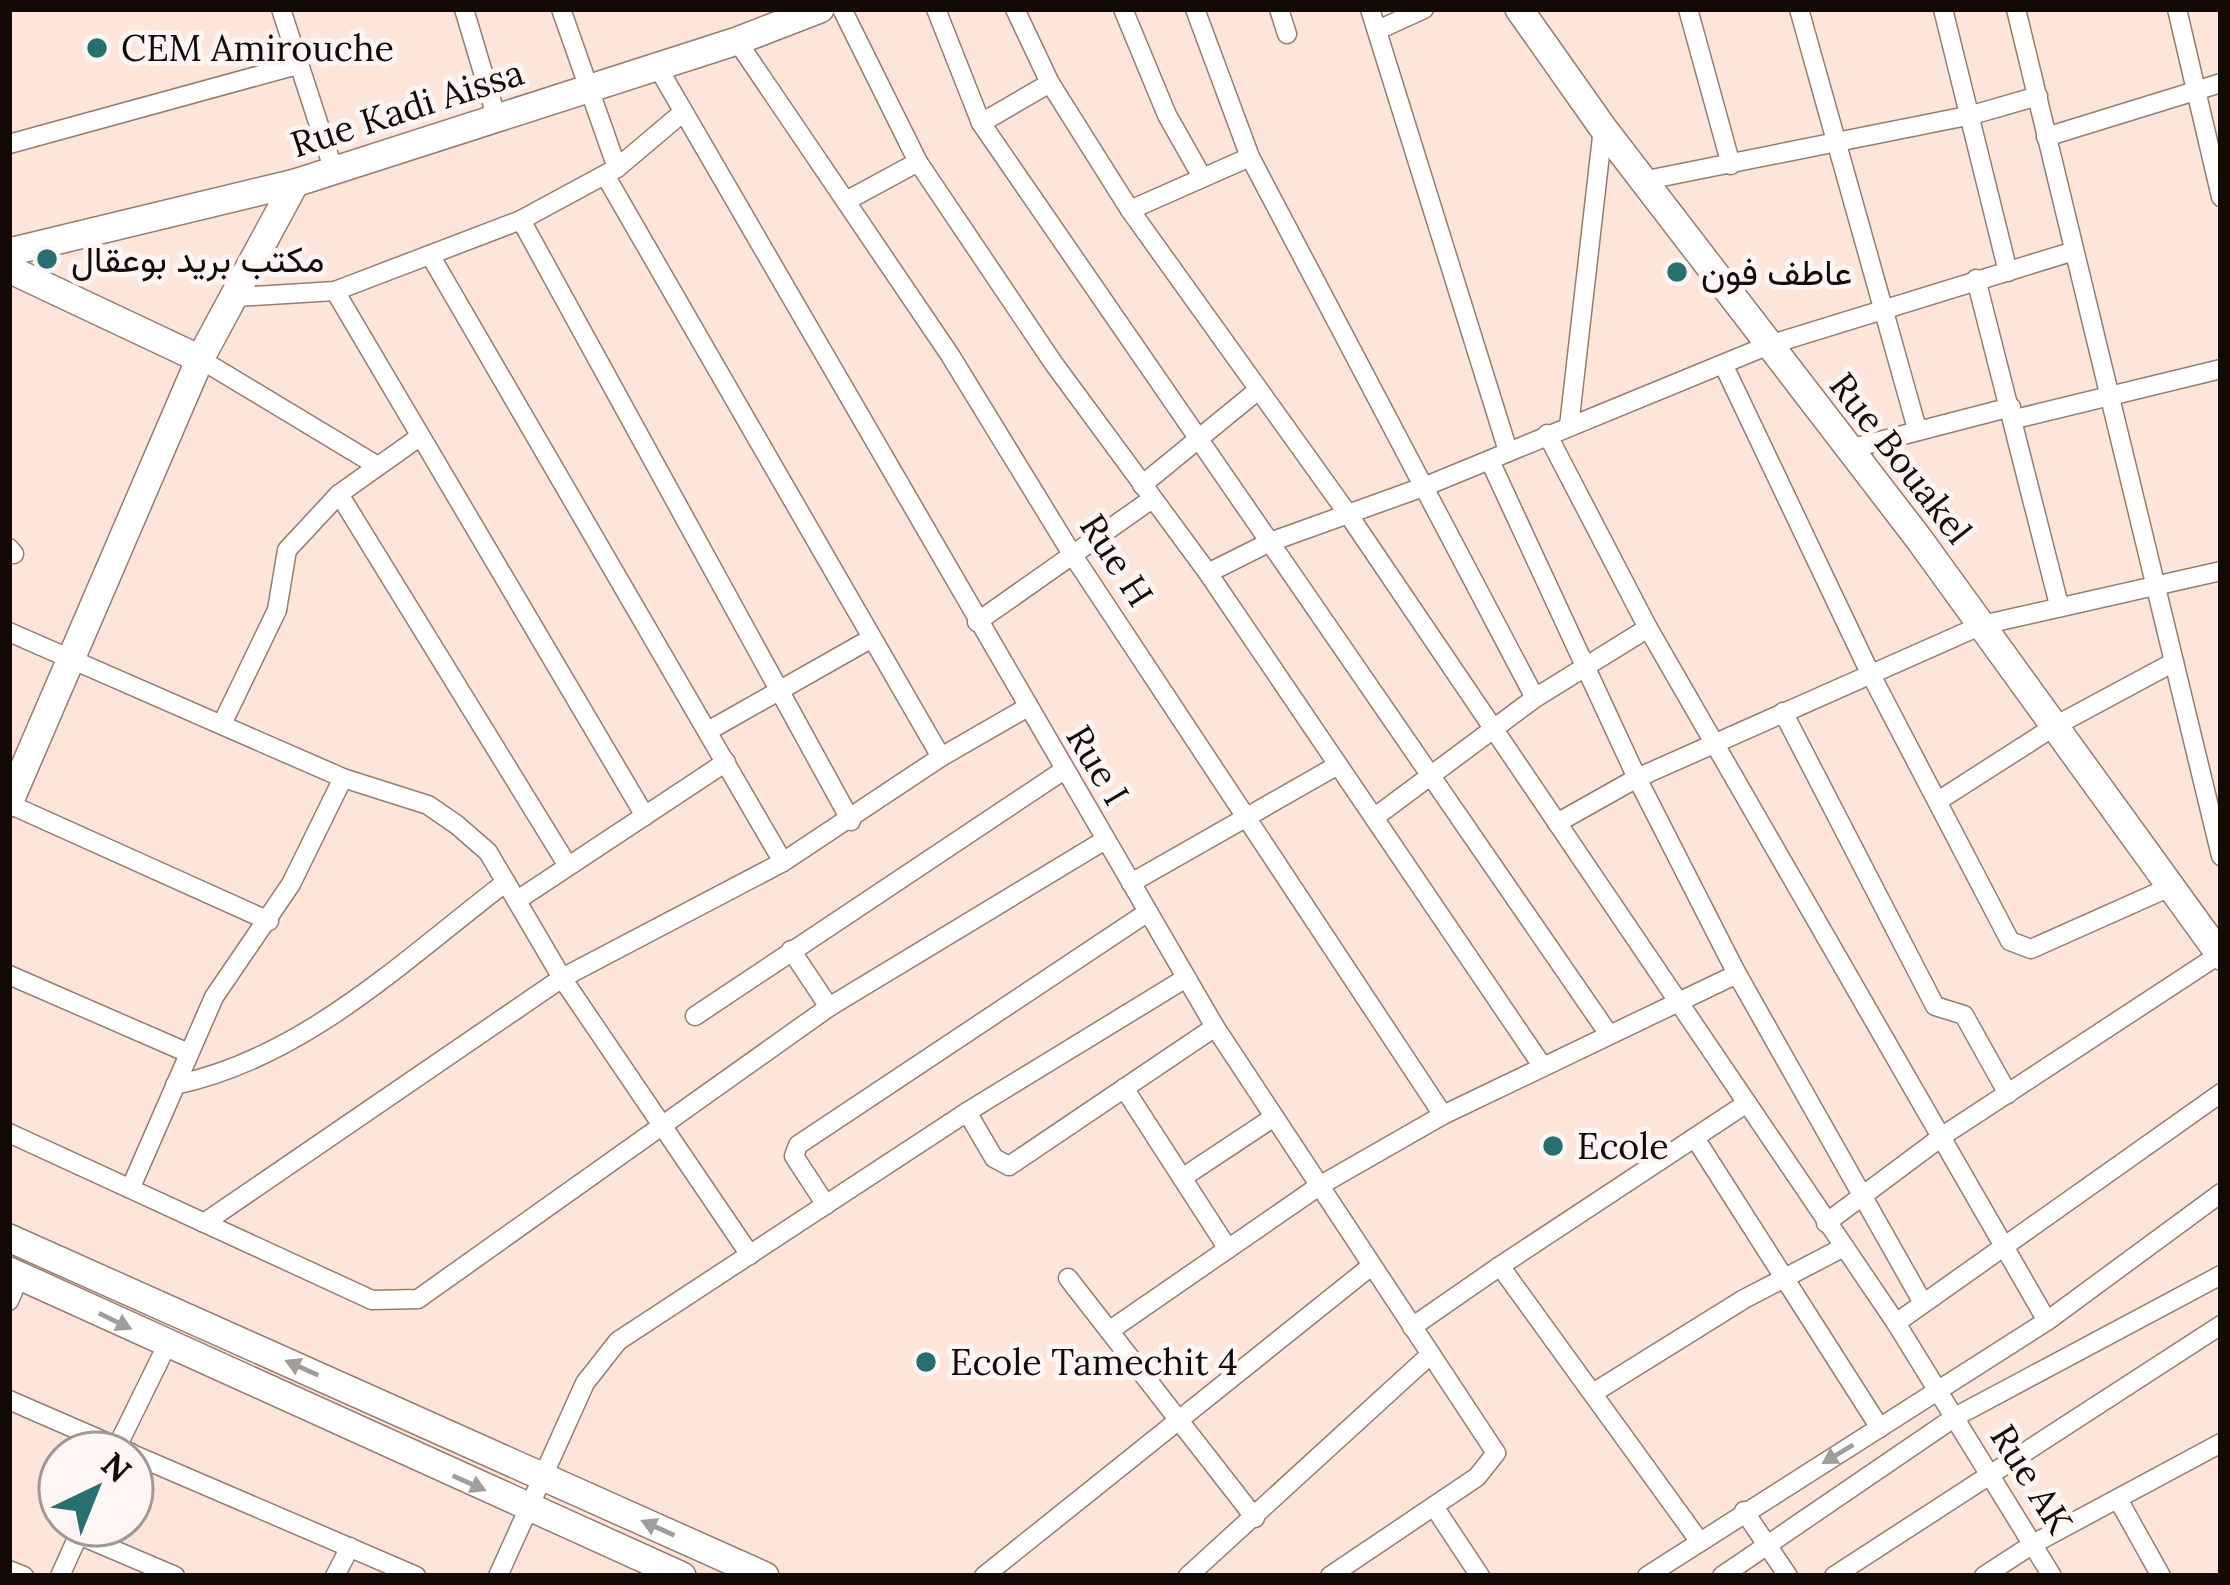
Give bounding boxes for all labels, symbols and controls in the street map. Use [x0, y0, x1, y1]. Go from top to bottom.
place label: CEM Amirouche [121, 25, 394, 71]
marker: CEM Amirouche [84, 35, 110, 61]
street label: Rue Kadi Aissa [285, 49, 529, 167]
place label: مكتب بريد بوعقال [71, 236, 325, 282]
marker: مكتب بريد بوعقال [34, 246, 60, 272]
place label: عاطف فون [1701, 249, 1852, 295]
marker: عاطف فون [1664, 259, 1690, 285]
street label: Rue Bouakel [1820, 363, 1982, 553]
street label: Rue H [1070, 505, 1164, 615]
street label: Rue I [1056, 717, 1140, 813]
place label: Ecole [1577, 1123, 1669, 1169]
marker: Ecole [1540, 1133, 1566, 1159]
one-way arrow [97, 1311, 132, 1331]
place label: Ecole Tamechit 4 [950, 1339, 1238, 1385]
marker: Ecole Tamechit 4 [913, 1349, 939, 1375]
one-way arrow [284, 1358, 319, 1378]
street label: Rue AK [1981, 1416, 2084, 1543]
north arrow [36, 1429, 156, 1549]
text: N [93, 1443, 140, 1491]
one-way arrow [1821, 1443, 1855, 1464]
one-way arrow [452, 1474, 487, 1494]
one-way arrow [640, 1518, 675, 1538]

